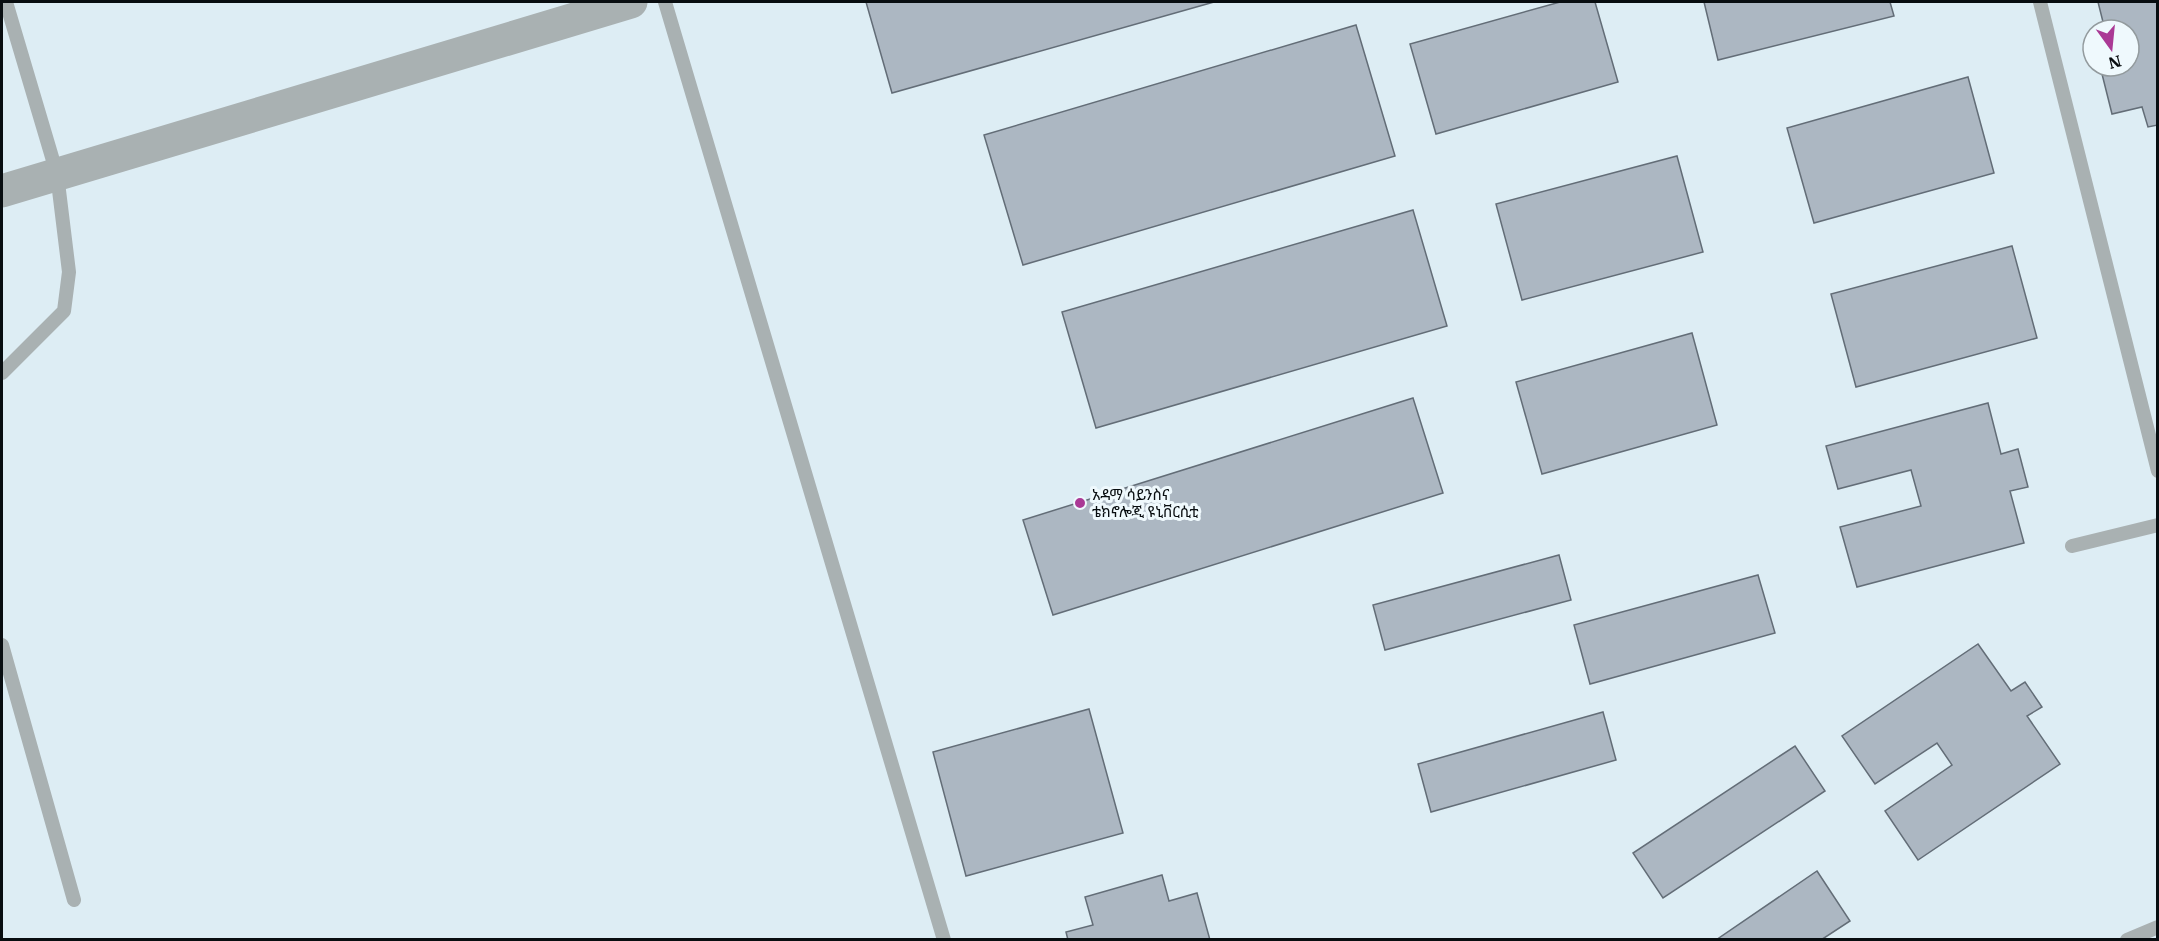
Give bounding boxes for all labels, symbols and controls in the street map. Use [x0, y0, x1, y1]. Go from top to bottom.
north arrow [2081, 18, 2141, 78]
text: N [2106, 51, 2124, 74]
place label: አዳማ ሳይንስና ቴክኖሎጂ ዩኒቨርሲቲ [1092, 485, 1199, 521]
marker: አዳማ ሳይንስና ቴክኖሎጂ ዩኒቨርሲቲ [1073, 496, 1087, 510]

